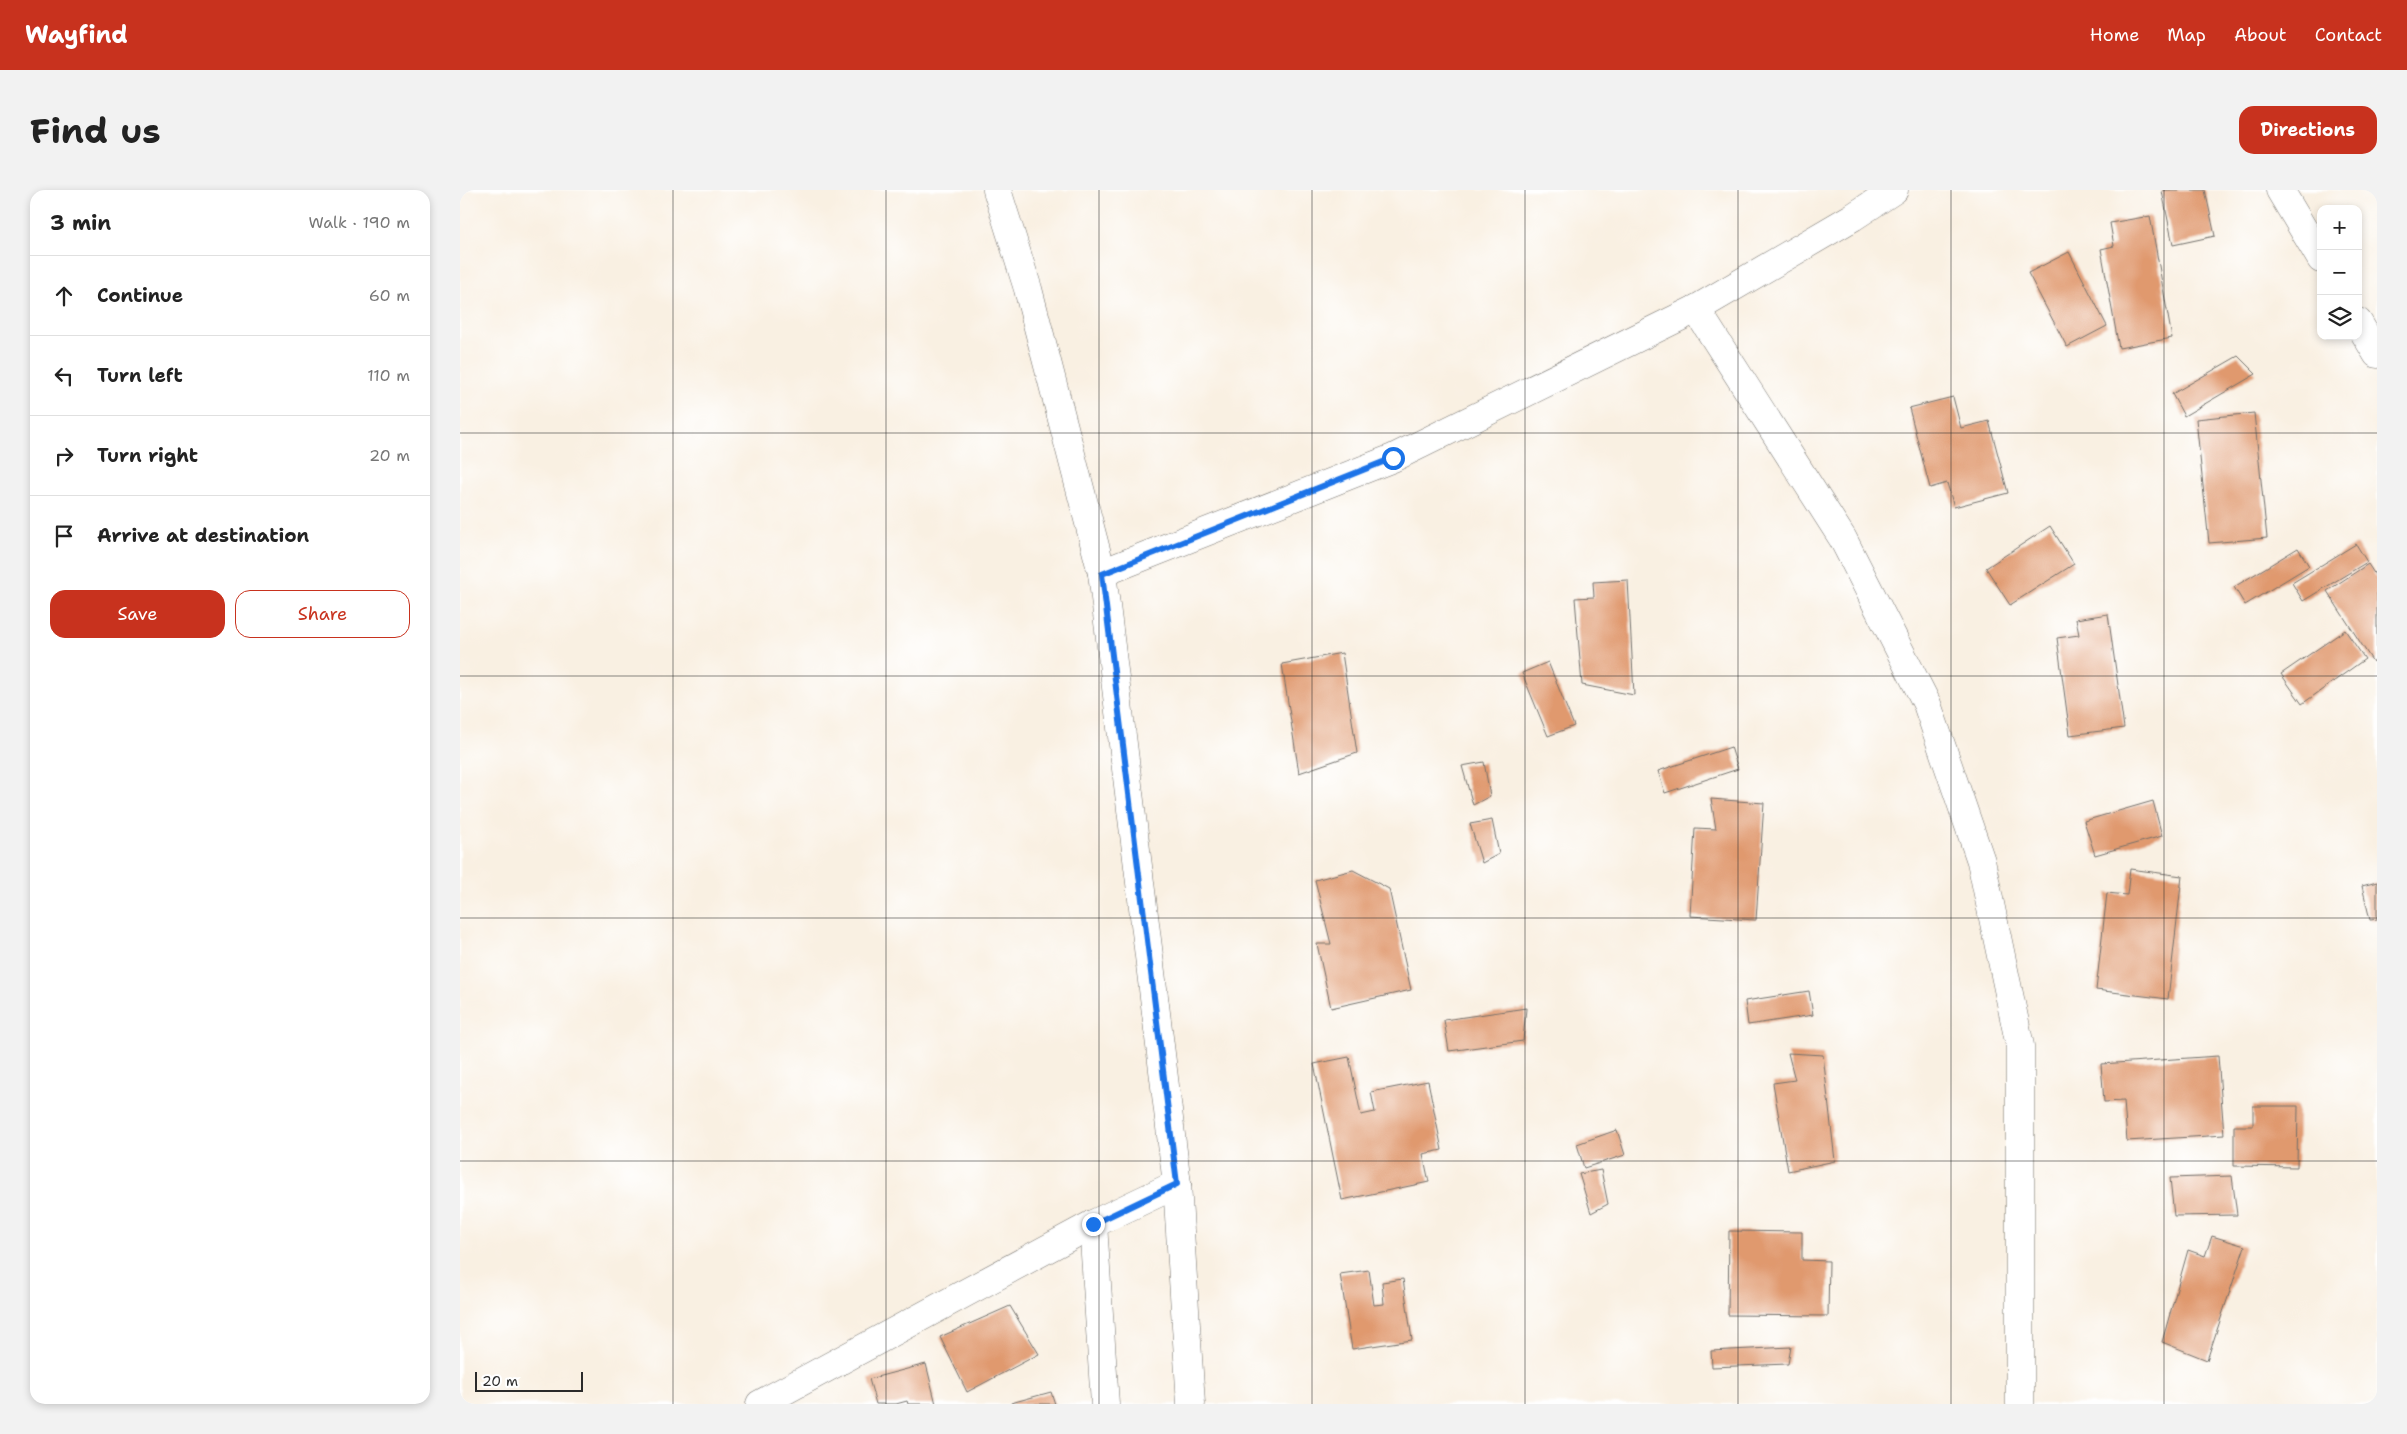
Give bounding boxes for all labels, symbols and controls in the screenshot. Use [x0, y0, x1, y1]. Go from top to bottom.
text: Wayfind [25, 19, 128, 51]
text: Home [2090, 23, 2139, 47]
text: Map [2167, 23, 2206, 47]
text: About [2234, 23, 2287, 47]
text: Contact [2315, 23, 2382, 47]
button: Directions [2239, 106, 2377, 154]
text: Find us [30, 107, 161, 154]
map controls [2317, 205, 2362, 340]
button: + [2317, 205, 2362, 250]
text: 3 min [50, 209, 111, 237]
text: Walk · 190 m [308, 212, 410, 233]
button: − [2317, 250, 2362, 295]
icon: ahead [50, 282, 78, 310]
text: Continue [97, 283, 183, 308]
text: 60 m [369, 285, 410, 306]
button: layers [2317, 295, 2362, 340]
icon: left [50, 362, 78, 390]
text: Turn left [97, 363, 183, 388]
text: 110 m [367, 365, 410, 386]
icon: right [50, 442, 78, 470]
text: Turn right [97, 443, 198, 468]
text: 20 m [369, 445, 410, 466]
route start [1382, 447, 1405, 470]
icon: arrive [50, 522, 78, 550]
text: Arrive at destination [97, 523, 309, 548]
button: Save [50, 590, 225, 638]
button: Share [235, 590, 410, 638]
route end [1082, 1213, 1105, 1236]
scale bar [475, 1369, 582, 1392]
text: 20 m [482, 1372, 518, 1390]

